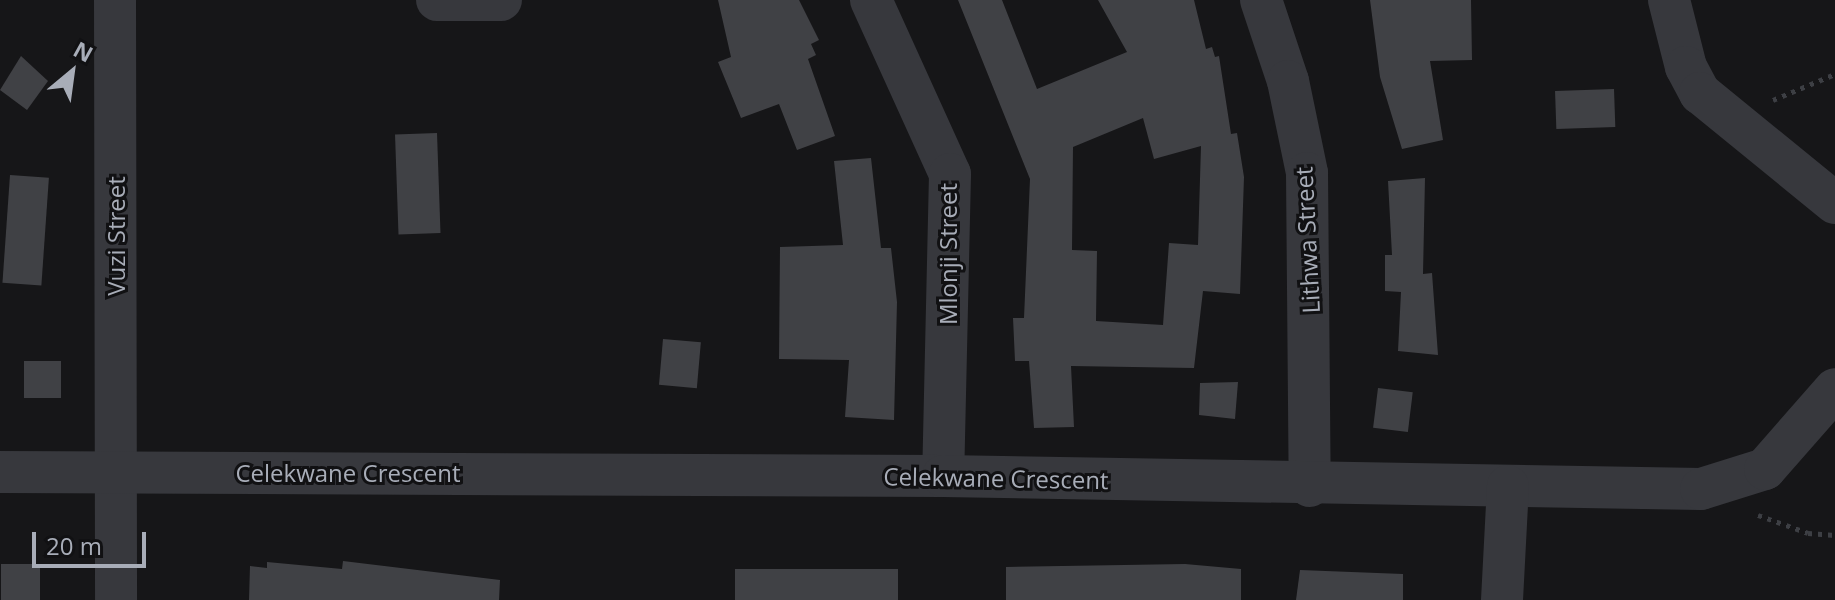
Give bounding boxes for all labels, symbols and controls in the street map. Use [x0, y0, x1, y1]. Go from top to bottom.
north arrow [32, 32, 112, 112]
text: N [69, 34, 99, 68]
street label: Lithwa Street [1289, 166, 1325, 314]
street label: Vuzi Street [102, 176, 130, 296]
street label: Mlonji Street [934, 183, 962, 325]
street label: Celekwane Crescent [235, 459, 461, 487]
street label: Celekwane Crescent [883, 462, 1109, 494]
scale bar [36, 516, 150, 566]
text: 20 m [46, 529, 102, 562]

